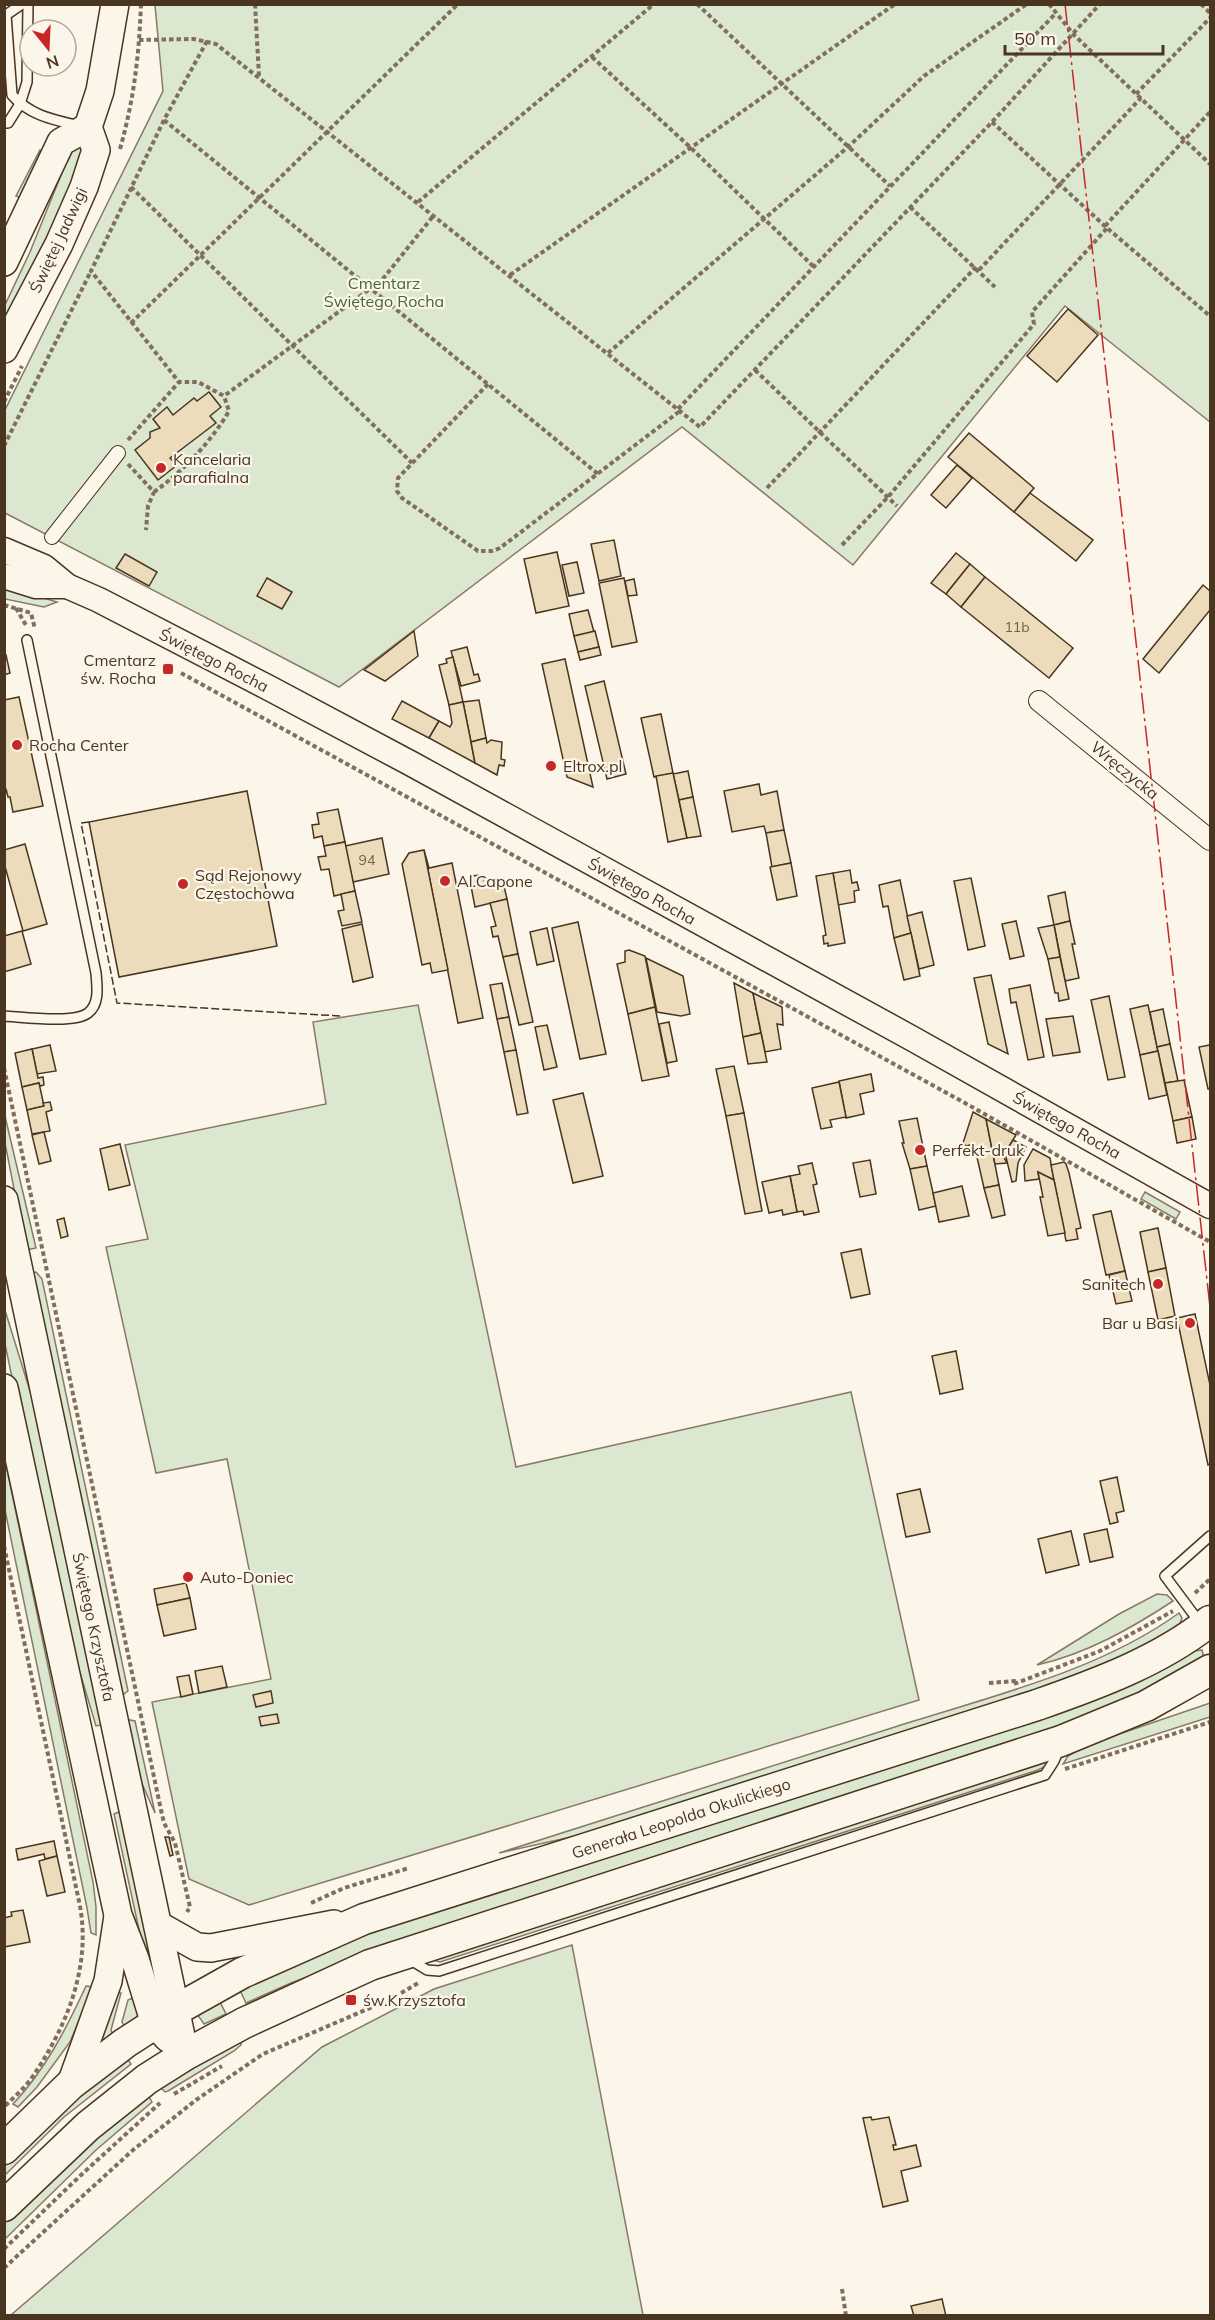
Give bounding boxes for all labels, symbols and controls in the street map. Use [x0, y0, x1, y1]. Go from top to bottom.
north arrow [18, 18, 78, 78]
scale bar [1005, 18, 1162, 56]
text: 50 m [1014, 27, 1056, 50]
text: N [44, 51, 61, 74]
street label: Świętej Jadwigi [25, 184, 91, 296]
park label: Cmentarz Świętego Rocha [324, 273, 444, 311]
place label: Kancelaria parafialna [173, 449, 251, 487]
marker: Kancelaria parafialna [154, 461, 168, 475]
house number: 11b [1004, 618, 1030, 636]
street label: Świętego Rocha [156, 624, 272, 696]
place label: Cmentarz św. Rocha [80, 650, 156, 688]
marker: Cmentarz św. Rocha [161, 662, 175, 676]
place label: Rocha Center [29, 735, 129, 755]
street label: Wręczycka [1087, 737, 1163, 803]
marker: Rocha Center [10, 738, 24, 752]
place label: Eltrox.pl [563, 756, 622, 776]
marker: Eltrox.pl [544, 759, 558, 773]
house number: 94 [359, 851, 376, 869]
street label: Świętego Rocha [585, 853, 699, 929]
place label: Sąd Rejonowy Częstochowa [195, 865, 302, 903]
place label: Al.Capone [457, 871, 533, 891]
marker: Al.Capone [438, 874, 452, 888]
marker: Sąd Rejonowy Częstochowa [176, 877, 190, 891]
street label: Świętego Rocha [1010, 1087, 1124, 1163]
place label: Perfekt-druk [932, 1140, 1025, 1160]
marker: Perfekt-druk [913, 1143, 927, 1157]
place label: Sanitech [1082, 1274, 1146, 1294]
marker: Sanitech [1151, 1277, 1165, 1291]
place label: Bar u Basi [1102, 1313, 1178, 1333]
marker: Bar u Basi [1183, 1316, 1197, 1330]
street label: Świętego Krzysztofa [68, 1551, 120, 1703]
place label: Auto-Doniec [200, 1567, 294, 1587]
marker: Auto-Doniec [181, 1570, 195, 1584]
street label: Generała Leopolda Okulickiego [569, 1773, 793, 1863]
place label: św.Krzysztofa [363, 1990, 466, 2010]
marker: św.Krzysztofa [344, 1993, 358, 2007]

